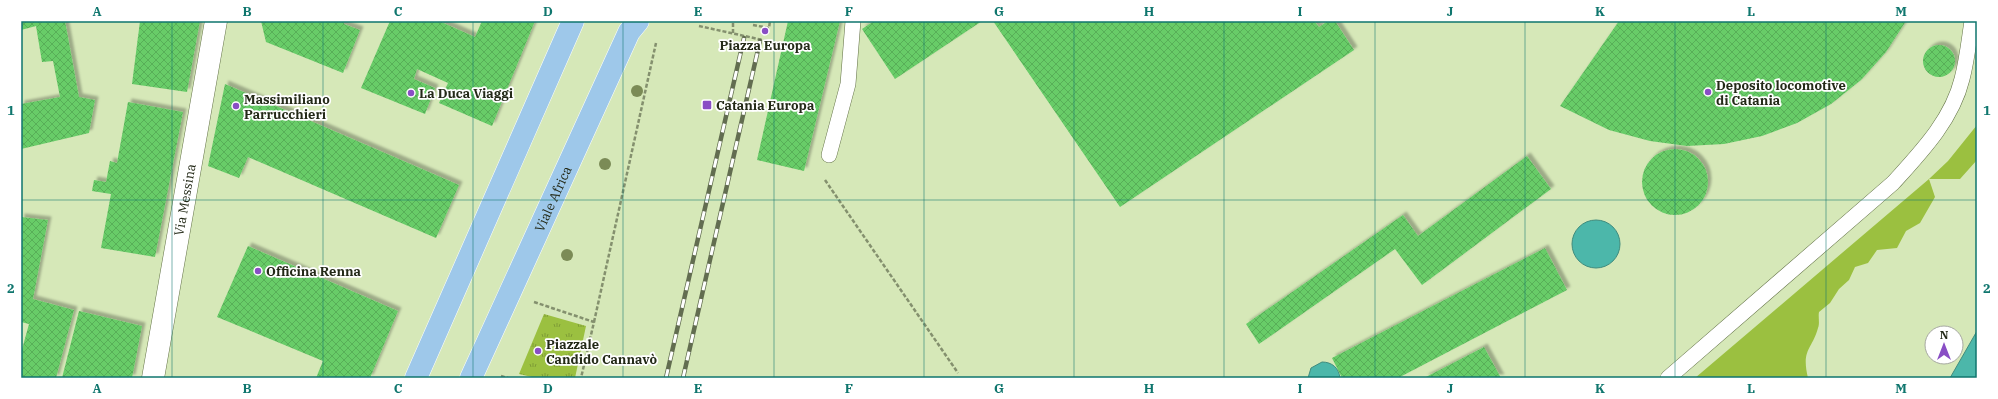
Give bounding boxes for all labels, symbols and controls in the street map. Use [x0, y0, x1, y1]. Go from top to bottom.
text: A [92, 3, 102, 20]
text: B [242, 3, 252, 20]
text: C [394, 3, 403, 20]
text: D [543, 3, 553, 20]
text: E [694, 3, 702, 20]
text: F [845, 3, 853, 20]
text: G [994, 3, 1004, 20]
text: H [1144, 3, 1155, 20]
text: I [1298, 3, 1303, 20]
text: J [1447, 3, 1454, 20]
text: K [1595, 3, 1605, 20]
text: L [1747, 3, 1755, 20]
text: M [1895, 3, 1907, 20]
marker: Piazza Europa [760, 26, 770, 36]
place label: Piazza Europa [719, 37, 811, 54]
place label: Deposito locomotive di Catania [1716, 77, 1846, 109]
place label: La Duca Viaggi [419, 85, 514, 102]
marker: Deposito locomotive di Catania [1703, 87, 1713, 97]
marker: La Duca Viaggi [406, 88, 416, 98]
place label: Massimiliano Parrucchieri [244, 91, 330, 123]
place label: Catania Europa [716, 97, 815, 114]
marker: Catania Europa [701, 99, 713, 111]
marker: Massimiliano Parrucchieri [231, 101, 241, 111]
text: 1 [7, 102, 15, 119]
text: 1 [1983, 102, 1991, 119]
street label: Via Messina [170, 162, 199, 237]
street label: Viale Africa [530, 163, 575, 234]
place label: Officina Renna [266, 263, 362, 280]
marker: Officina Renna [253, 266, 263, 276]
text: 2 [7, 280, 15, 297]
text: 2 [1983, 280, 1991, 297]
north arrow [1924, 325, 1964, 365]
text: N [1940, 328, 1949, 342]
place label: Piazzale Candido Cannavò [546, 336, 657, 368]
marker: Piazzale Candido Cannavò [533, 346, 543, 356]
text: A [92, 380, 102, 397]
text: B [242, 380, 252, 397]
text: C [394, 380, 403, 397]
text: D [543, 380, 553, 397]
text: E [694, 380, 702, 397]
text: F [845, 380, 853, 397]
text: G [994, 380, 1004, 397]
text: H [1144, 380, 1155, 397]
text: I [1298, 380, 1303, 397]
text: J [1447, 380, 1454, 397]
text: K [1595, 380, 1605, 397]
text: L [1747, 380, 1755, 397]
text: M [1895, 380, 1907, 397]

